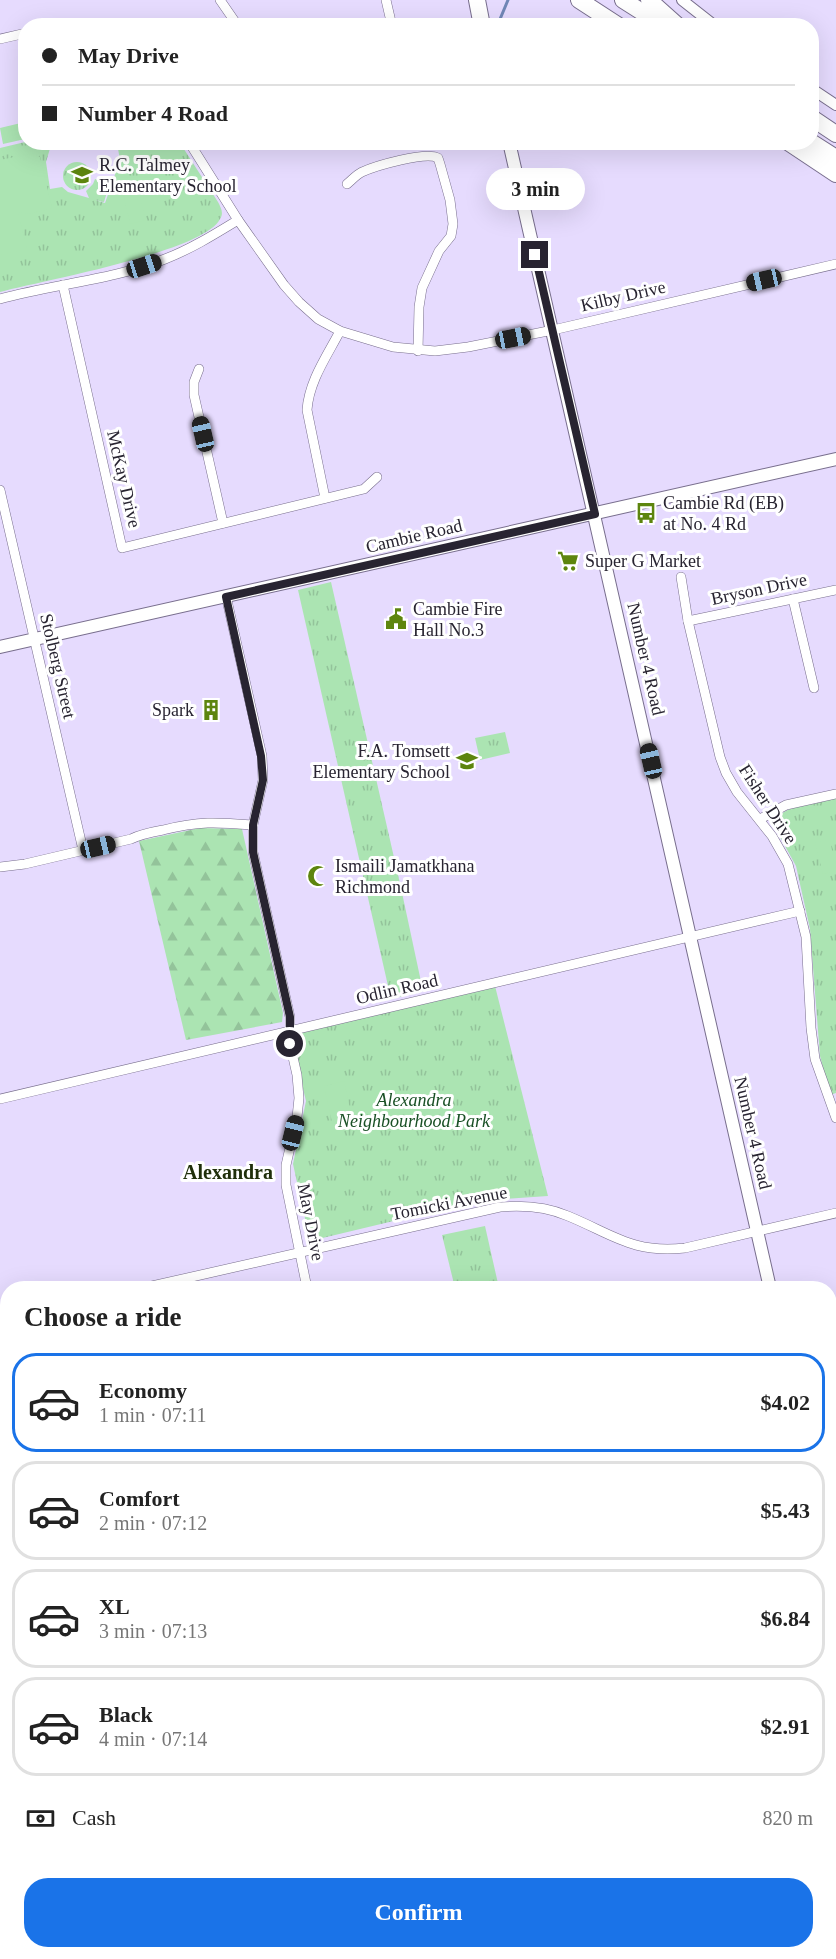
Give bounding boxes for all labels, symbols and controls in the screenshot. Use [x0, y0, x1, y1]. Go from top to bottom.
text: May Drive [78, 43, 179, 68]
text: Number 4 Road [78, 101, 228, 126]
place label: R.C. Talmey Elementary School [99, 155, 236, 196]
school or university icon: R.C. Talmey Elementary School [70, 163, 94, 187]
callout: 3 min [486, 168, 584, 210]
text: 3 min [511, 178, 560, 200]
route end [521, 241, 548, 268]
car [124, 252, 164, 280]
car [744, 267, 784, 293]
street label: Kilby Drive [579, 277, 667, 315]
car [494, 326, 532, 350]
car [190, 414, 216, 454]
street label: McKay Drive [103, 428, 145, 530]
place label: Cambie Rd (EB) at No. 4 Rd [663, 493, 784, 534]
bus stop icon: Cambie Rd (EB) at No. 4 Rd [634, 501, 658, 525]
street label: Cambie Road [364, 515, 464, 557]
supermarket icon: Super G Market [556, 549, 580, 573]
place label: Super G Market [585, 551, 701, 571]
street label: Bryson Drive [709, 569, 809, 609]
place label: Cambie Fire Hall No.3 [413, 599, 502, 640]
street label: Number 4 Road [623, 601, 669, 717]
public building icon: Cambie Fire Hall No.3 [384, 607, 408, 631]
street label: Stolberg Street [36, 612, 80, 720]
building icon: Spark [199, 698, 223, 722]
place label: Spark [152, 700, 194, 720]
place label: F.A. Tomsett Elementary School [313, 741, 450, 782]
car [638, 741, 664, 781]
school or university icon: F.A. Tomsett Elementary School [455, 749, 479, 773]
street label: Fisher Drive [735, 761, 801, 847]
car [78, 834, 118, 860]
place label: Ismaili Jamatkhana Richmond [335, 856, 474, 897]
mosque icon: Ismaili Jamatkhana Richmond [306, 864, 330, 888]
street label: Odlin Road [354, 970, 440, 1008]
route start [276, 1030, 303, 1057]
street label: Number 4 Road [730, 1075, 776, 1191]
park label: Alexandra Neighbourhood Park [337, 1090, 491, 1131]
car [280, 1113, 306, 1153]
district label: Alexandra [183, 1161, 273, 1183]
street label: May Drive [294, 1182, 328, 1262]
street label: Tomicki Avenue [389, 1182, 509, 1224]
text: Choose a ride [24, 1302, 182, 1332]
icon: car [27, 1376, 81, 1430]
text: Economy [99, 1378, 187, 1403]
text: $4.02 [761, 1390, 810, 1415]
text: 1 min · 07:11 [99, 1404, 207, 1426]
icon: car [27, 1484, 81, 1538]
text: Comfort [99, 1486, 180, 1511]
text: $5.43 [761, 1498, 810, 1523]
text: 2 min · 07:12 [99, 1512, 207, 1534]
icon: car [27, 1592, 81, 1646]
text: XL [99, 1594, 130, 1619]
text: $6.84 [761, 1606, 810, 1631]
text: 3 min · 07:13 [99, 1620, 207, 1642]
icon: car [27, 1700, 81, 1754]
text: Black [99, 1702, 153, 1727]
text: $2.91 [761, 1714, 810, 1739]
text: 4 min · 07:14 [99, 1728, 207, 1750]
icon: cash [24, 1802, 57, 1835]
text: Cash [72, 1805, 116, 1830]
text: 820 m [762, 1807, 813, 1829]
button: Confirm [24, 1878, 813, 1947]

